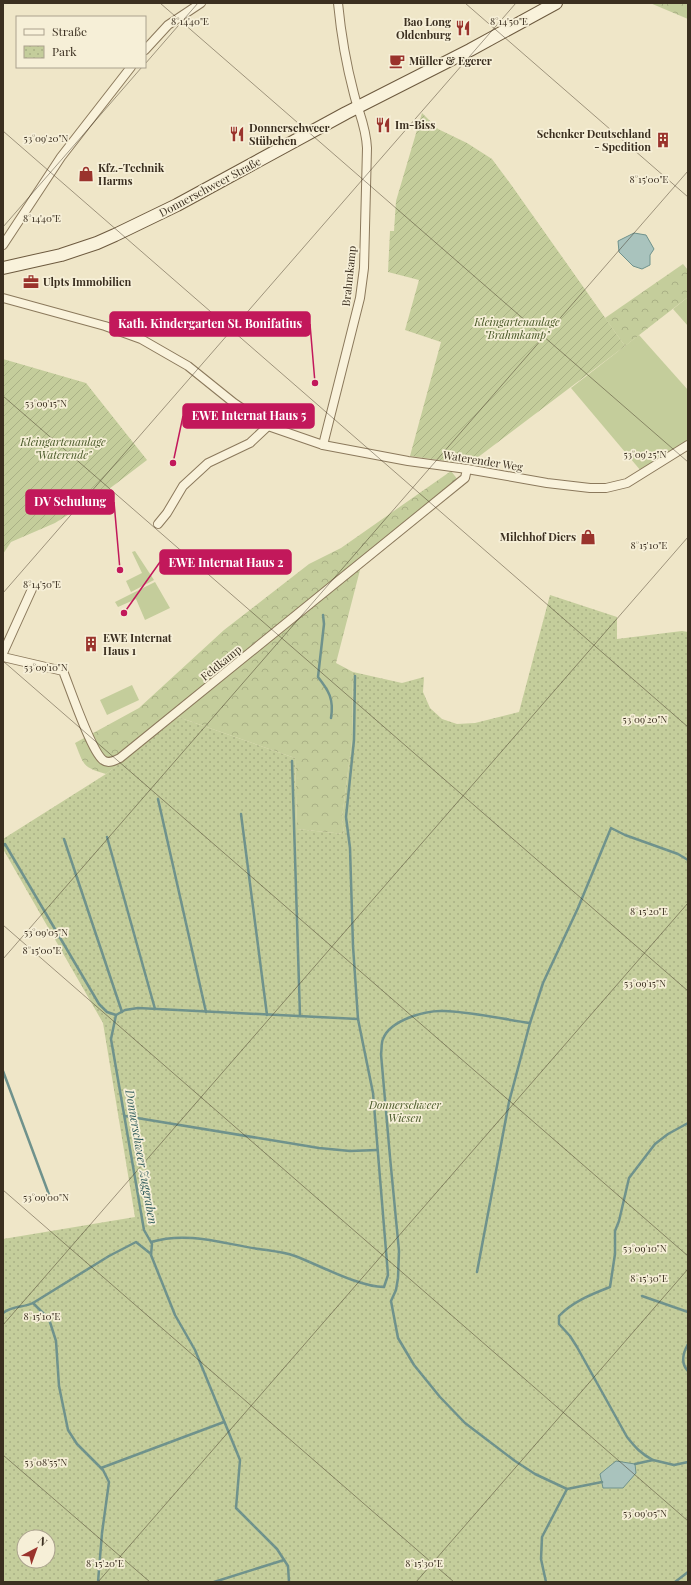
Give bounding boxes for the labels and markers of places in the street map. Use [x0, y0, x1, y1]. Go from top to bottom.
place label: Bao Long Oldenburg [396, 14, 452, 42]
restaurant icon: Bao Long Oldenburg [454, 19, 472, 37]
cafe icon: Müller & Egerer [388, 52, 406, 70]
place label: Müller & Egerer [409, 53, 493, 68]
restaurant icon: Im-Biss [374, 116, 392, 134]
place label: Im-Biss [395, 117, 435, 132]
place label: Donnerschweer Stübchen [249, 120, 330, 148]
restaurant icon: Donnerschweer Stübchen [228, 125, 246, 143]
place label: Schenker Deutschland - Spedition [537, 126, 651, 154]
building icon: Schenker Deutschland - Spedition [654, 131, 672, 149]
place label: Kfz.-Technik Harms [98, 160, 165, 188]
shop icon: Kfz.-Technik Harms [77, 165, 95, 183]
office icon: Ulpts Immobilien [22, 273, 40, 291]
place label: Ulpts Immobilien [43, 274, 132, 289]
callout: Kath. Kindergarten St. Bonifatius [110, 312, 310, 336]
callout: EWE Internat Haus 5 [183, 404, 314, 428]
callout: DV Schulung [26, 490, 114, 514]
shop icon: Milchhof Diers [579, 528, 597, 546]
place label: Milchhof Diers [500, 529, 576, 544]
callout: EWE Internat Haus 2 [160, 550, 291, 574]
place label: EWE Internat Haus 1 [103, 630, 172, 658]
building icon: EWE Internat Haus 1 [82, 635, 100, 653]

